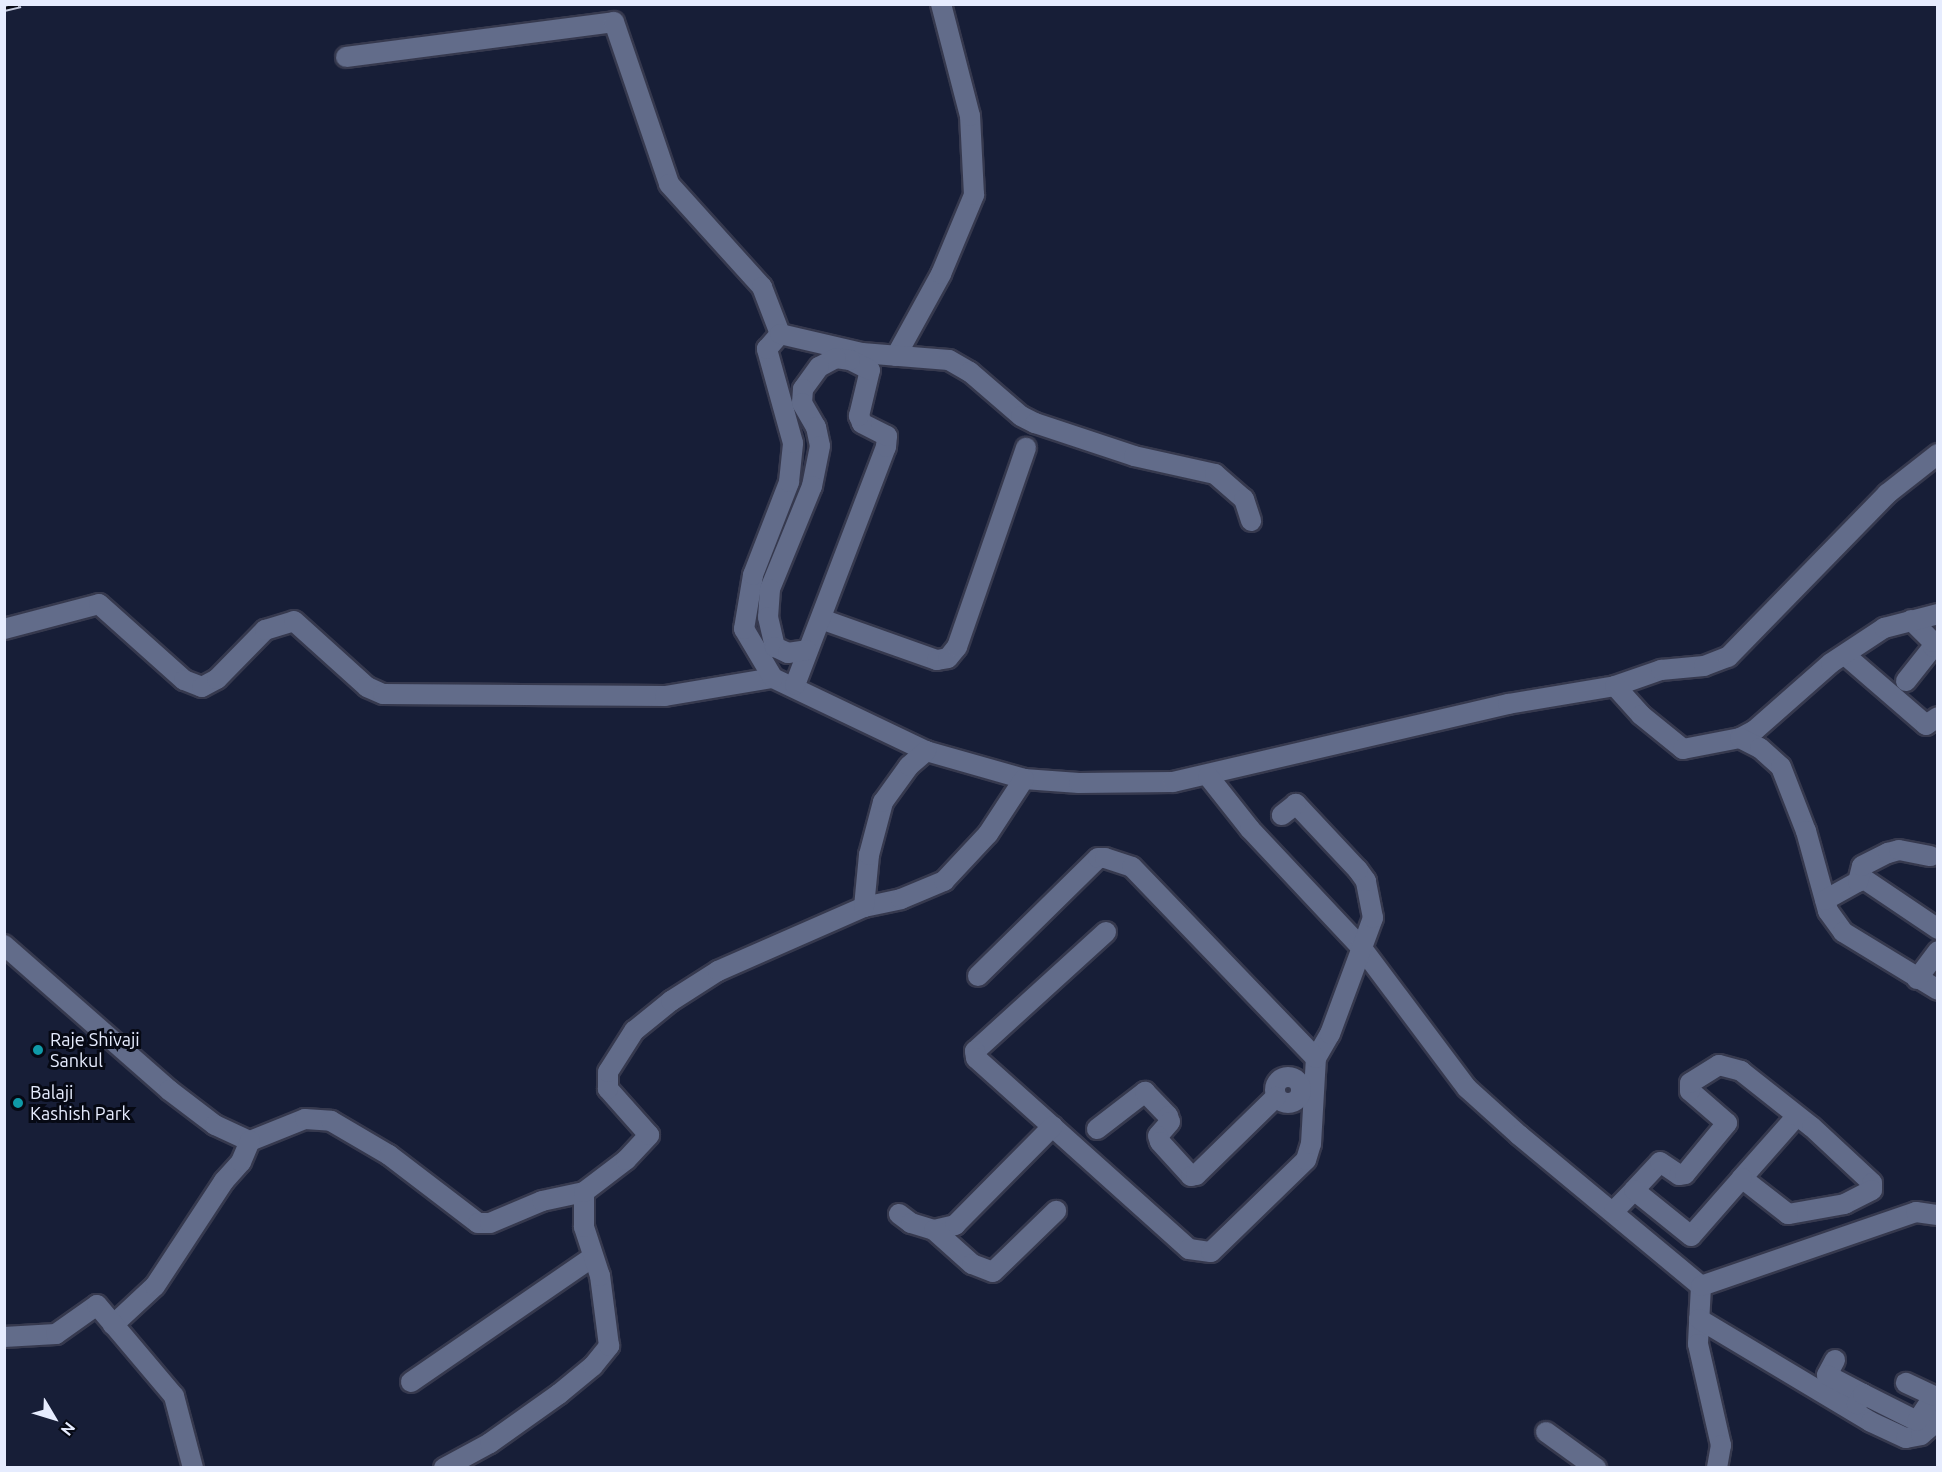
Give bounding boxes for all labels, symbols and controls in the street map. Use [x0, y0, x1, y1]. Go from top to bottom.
place label: Raje Shivaji Sankul [50, 1029, 140, 1072]
marker: Raje Shivaji Sankul [31, 1043, 45, 1057]
place label: Balaji Kashish Park [30, 1082, 131, 1124]
marker: Balaji Kashish Park [11, 1096, 25, 1110]
north arrow [24, 1388, 84, 1448]
text: N [57, 1419, 79, 1439]

